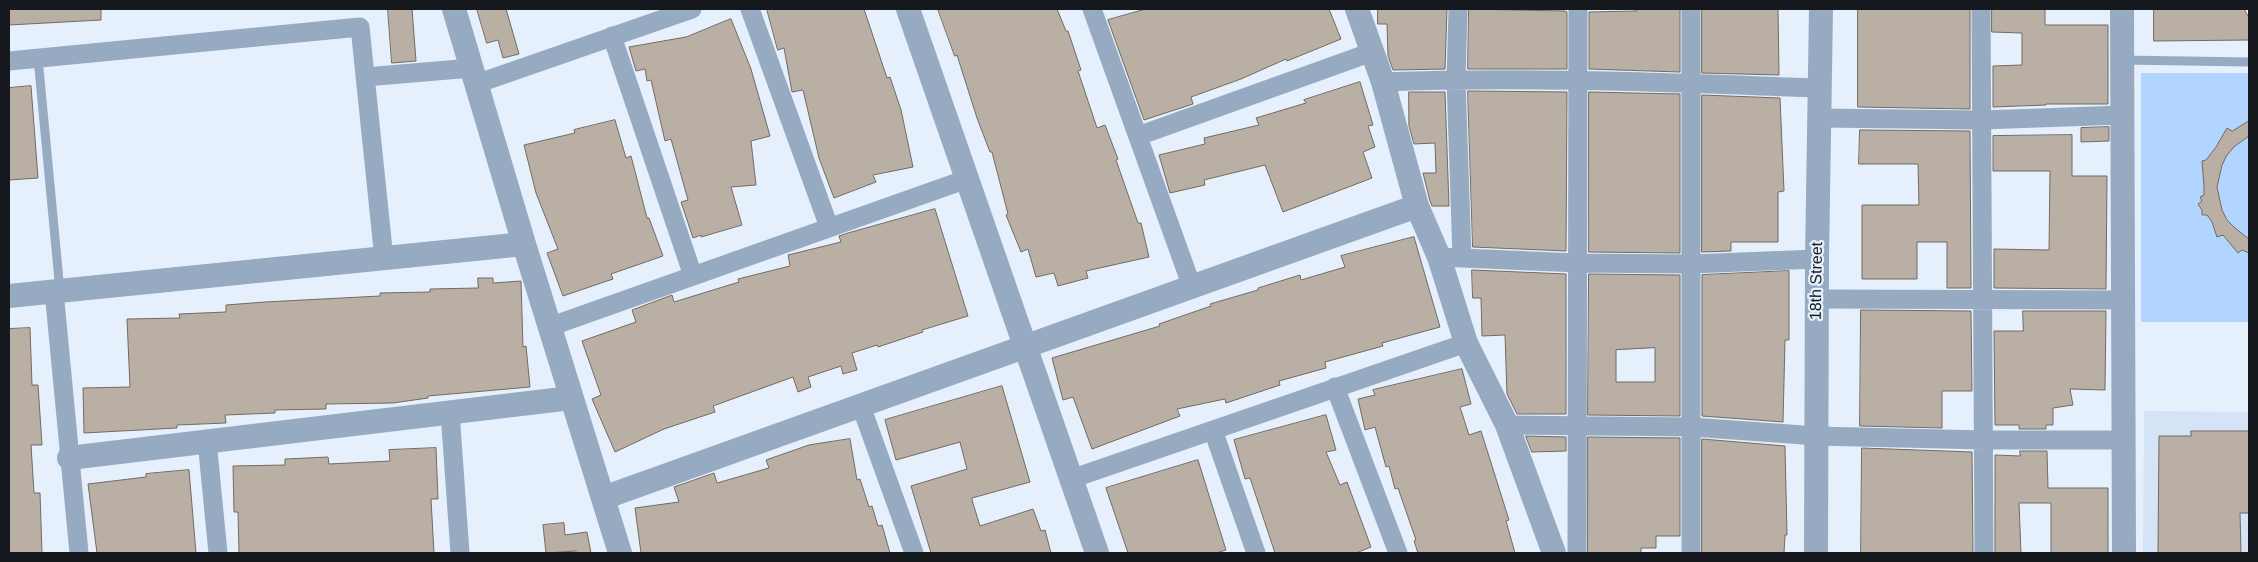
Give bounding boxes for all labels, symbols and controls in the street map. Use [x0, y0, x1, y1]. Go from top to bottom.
street label: 18th Street [1807, 242, 1827, 320]

